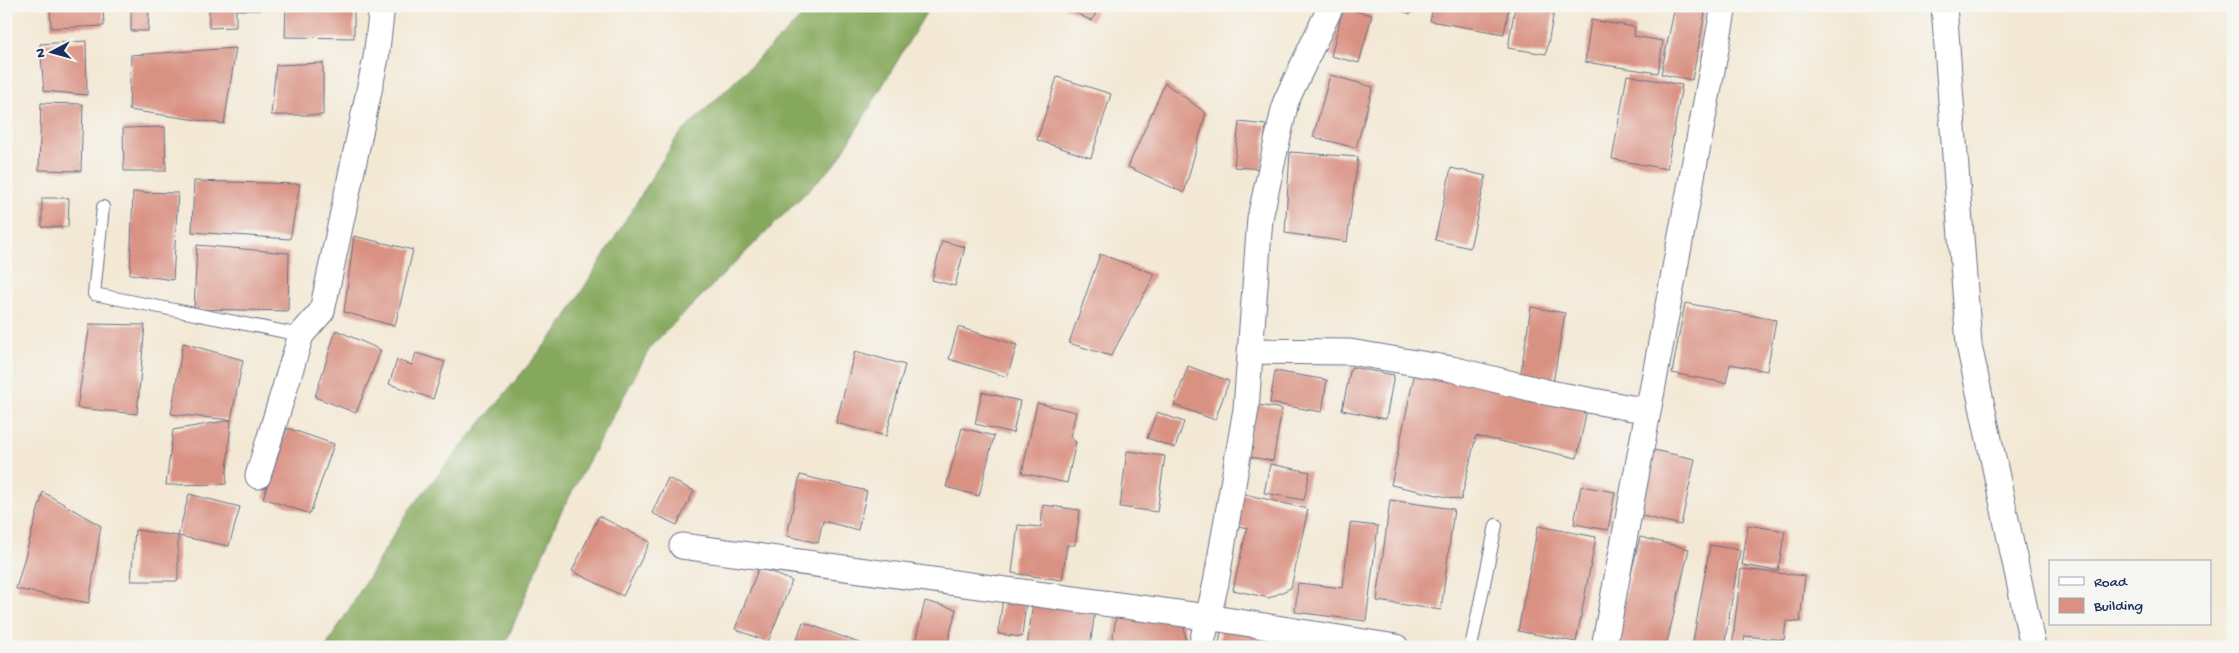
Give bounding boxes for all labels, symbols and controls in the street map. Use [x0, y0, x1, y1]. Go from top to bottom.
north arrow [28, 28, 78, 78]
text: N [33, 48, 50, 59]
legend [2049, 560, 2212, 626]
text: Road [2094, 574, 2128, 592]
text: Building [2093, 598, 2143, 616]

